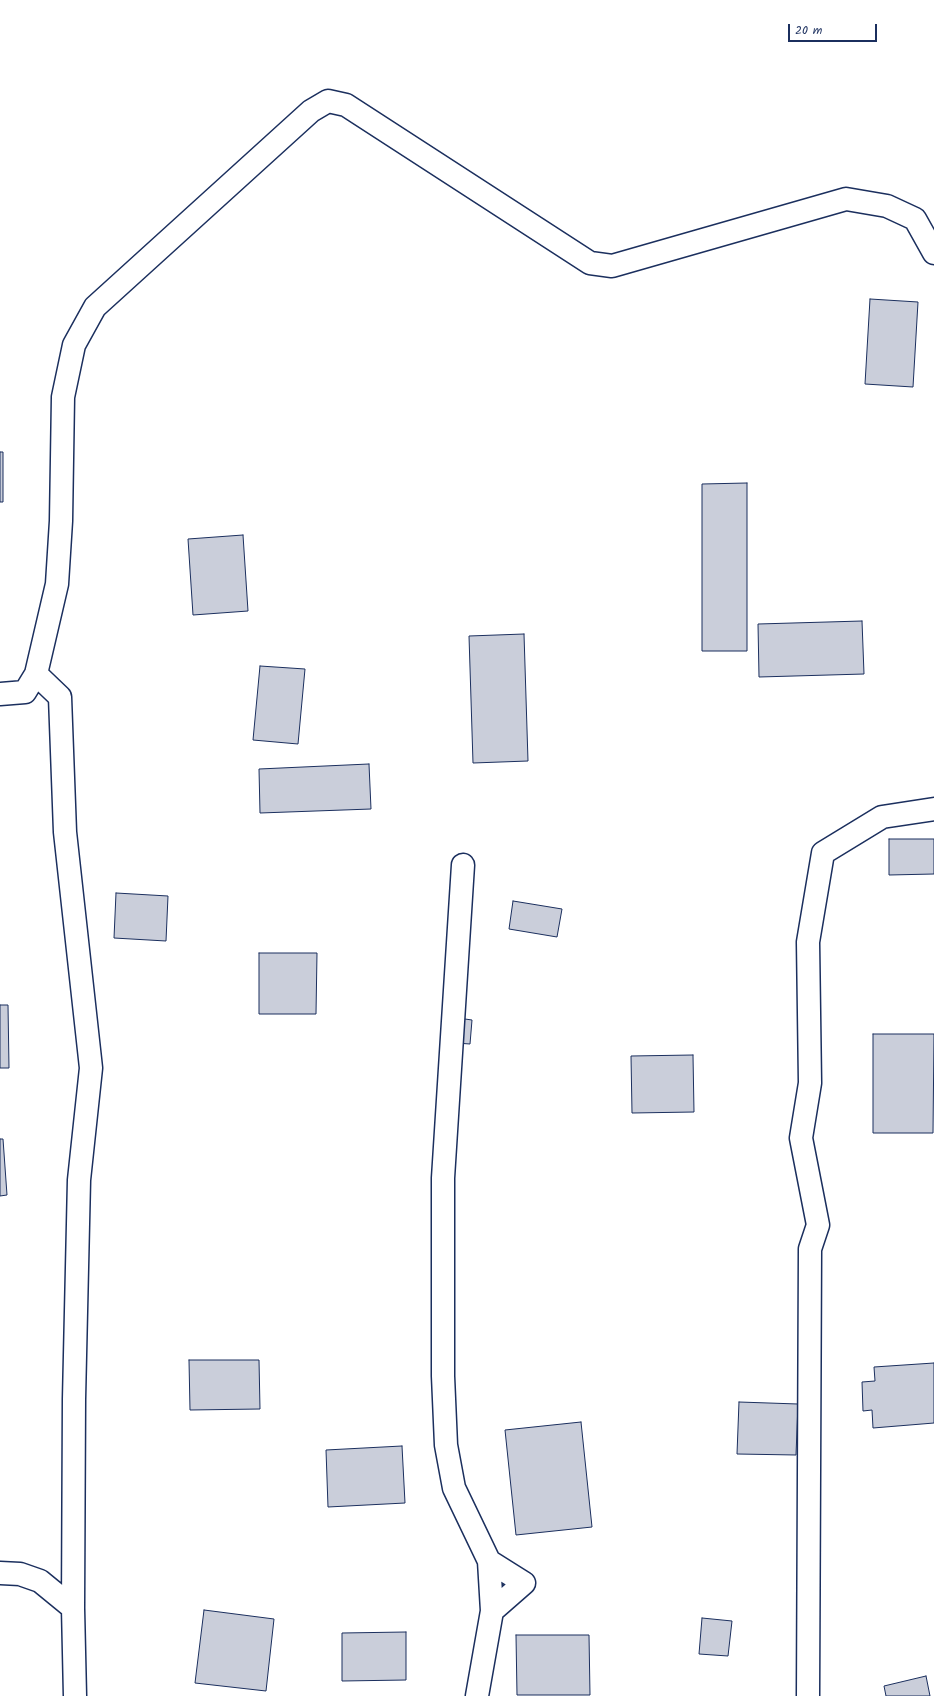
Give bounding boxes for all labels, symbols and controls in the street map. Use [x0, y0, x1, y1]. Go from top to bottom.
scale bar [790, 16, 879, 42]
text: 20 m [795, 21, 822, 40]

